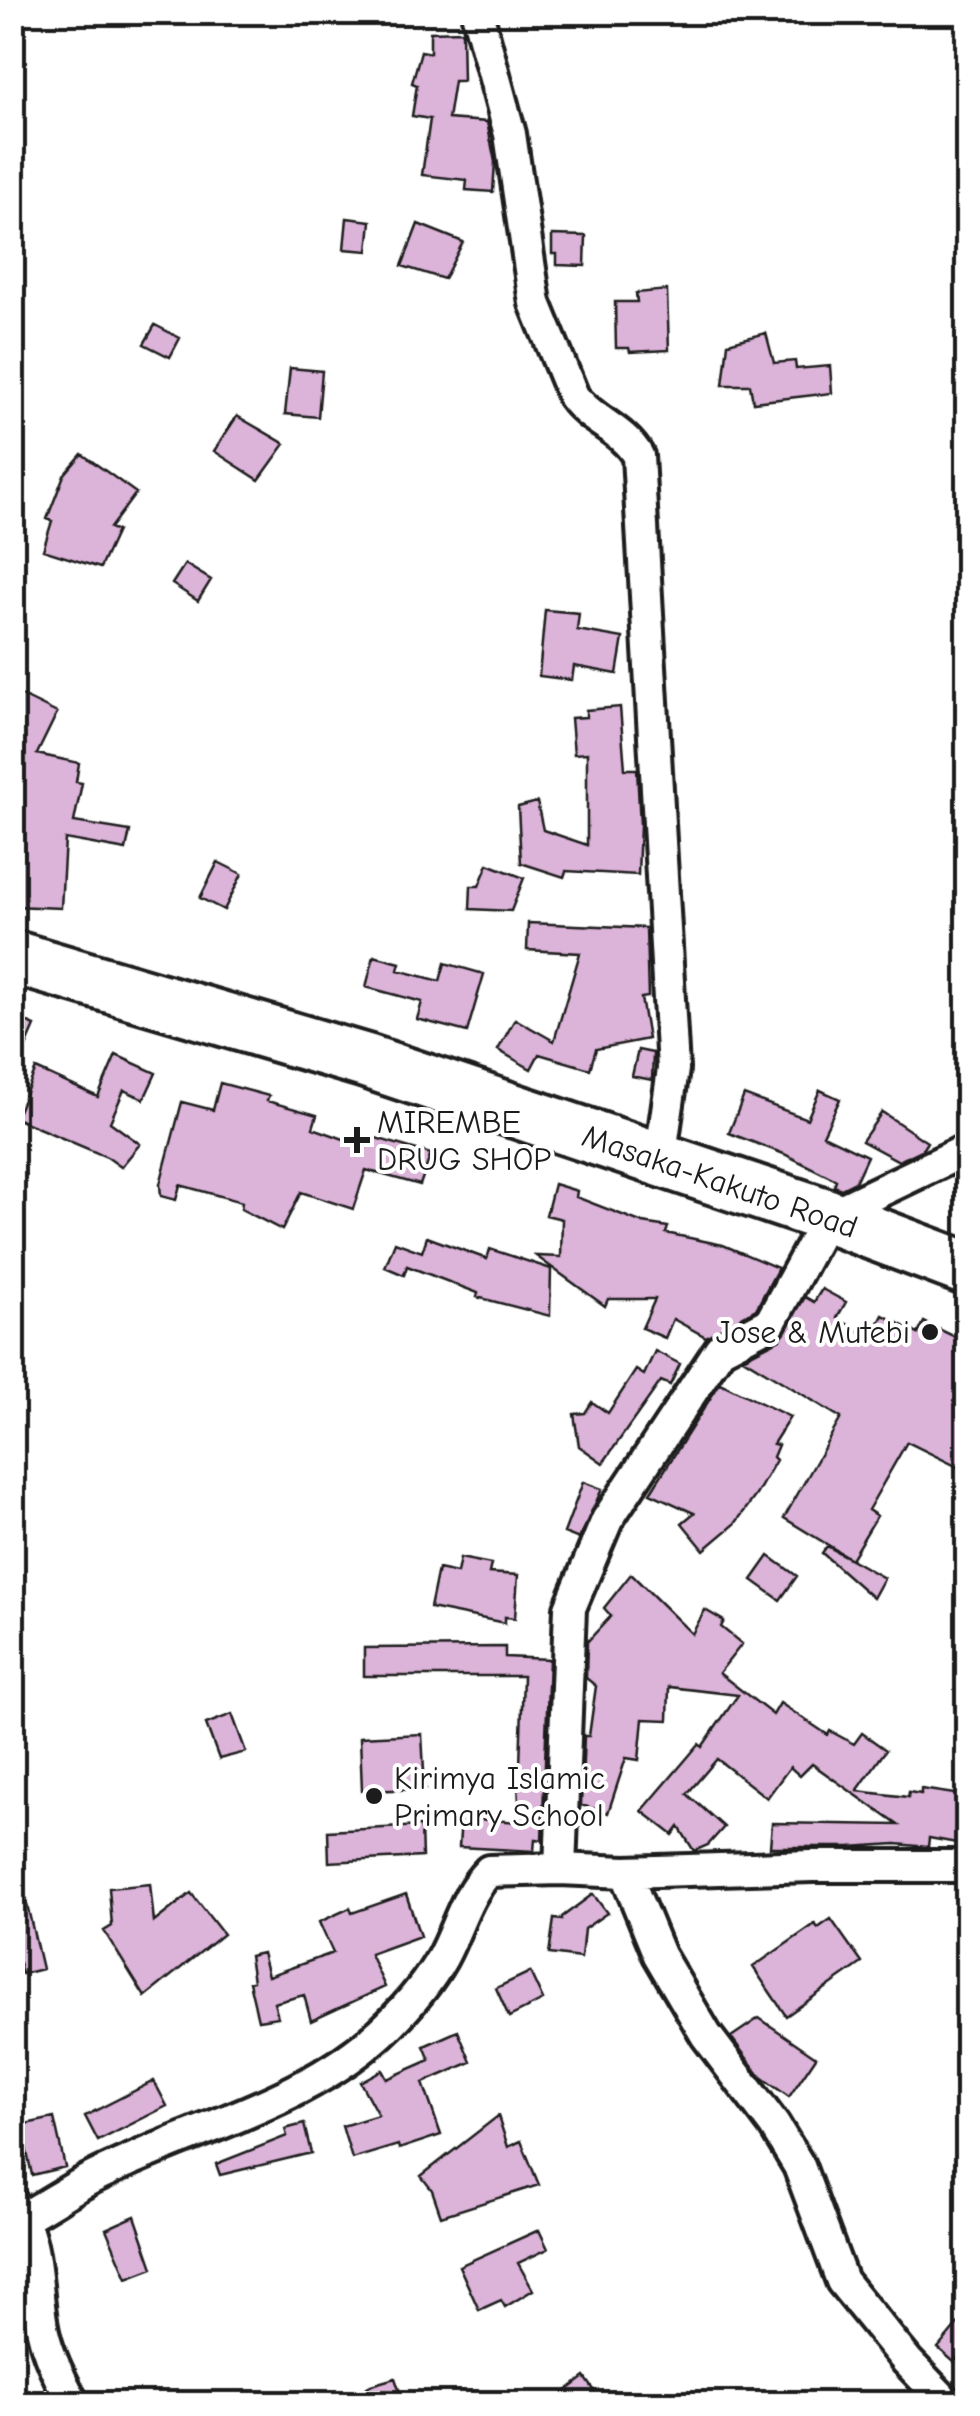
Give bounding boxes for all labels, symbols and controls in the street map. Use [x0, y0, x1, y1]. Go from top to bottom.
place label: MIREMBE DRUG SHOP [377, 1104, 551, 1178]
street label: Masaka-Kakuto Road [577, 1117, 862, 1246]
marker: MIREMBE DRUG SHOP [346, 1129, 368, 1151]
place label: Jose & Mutebi [716, 1314, 910, 1351]
marker: Jose & Mutebi [919, 1321, 941, 1343]
place label: Kirimya Islamic Primary School [394, 1760, 605, 1834]
marker: Kirimya Islamic Primary School [363, 1785, 385, 1807]

